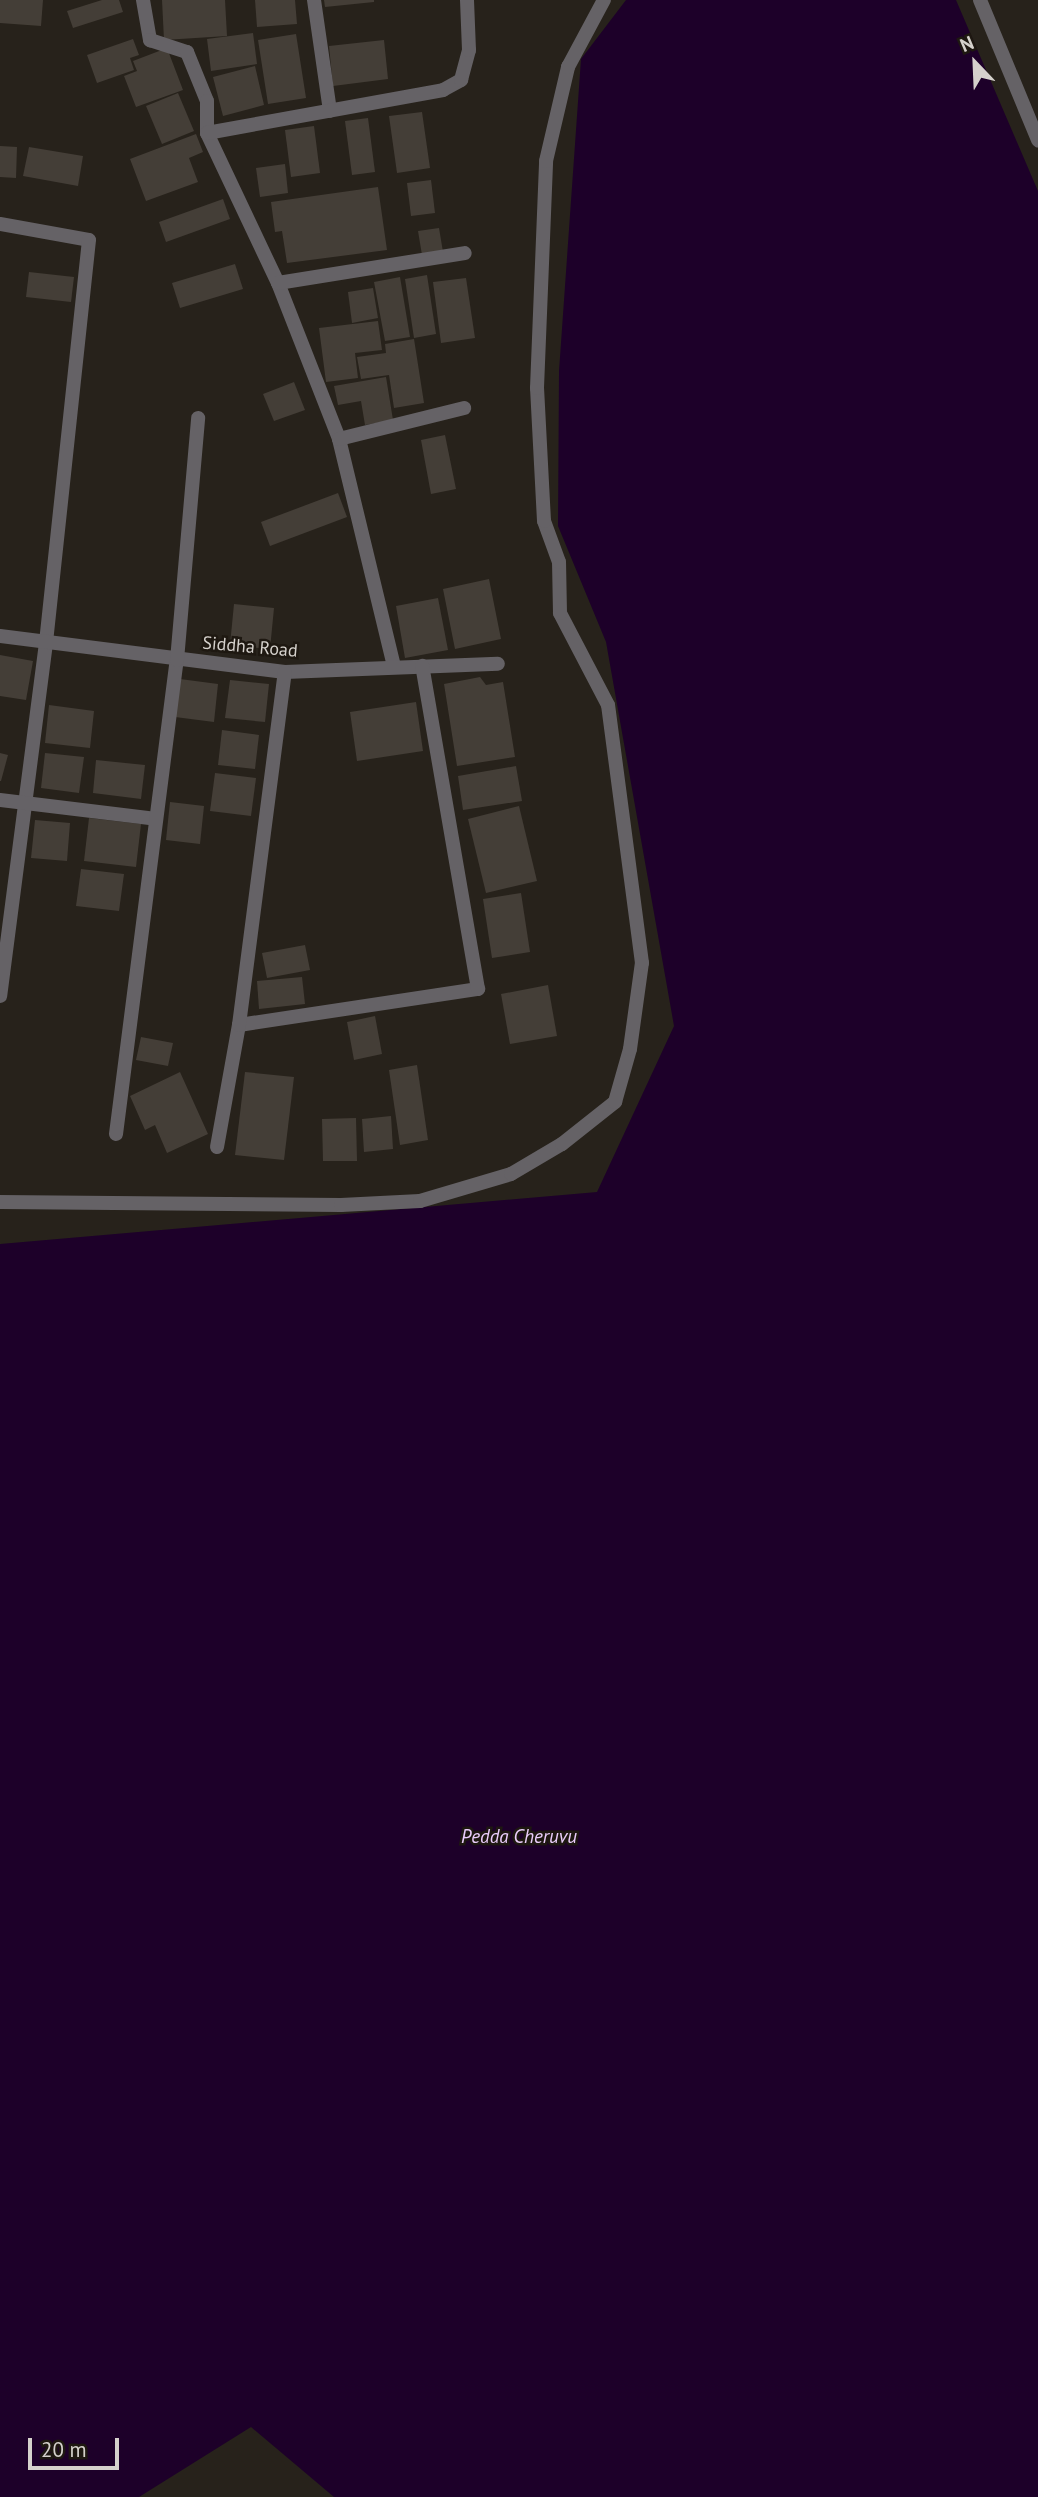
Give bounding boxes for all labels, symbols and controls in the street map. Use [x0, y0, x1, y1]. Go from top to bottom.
north arrow [940, 28, 1010, 98]
text: N [956, 30, 977, 57]
street label: Siddha Road [202, 632, 298, 662]
water label: Pedda Cheruvu [461, 1826, 577, 1848]
scale bar [32, 2424, 122, 2468]
text: 20 m [41, 2436, 87, 2463]

